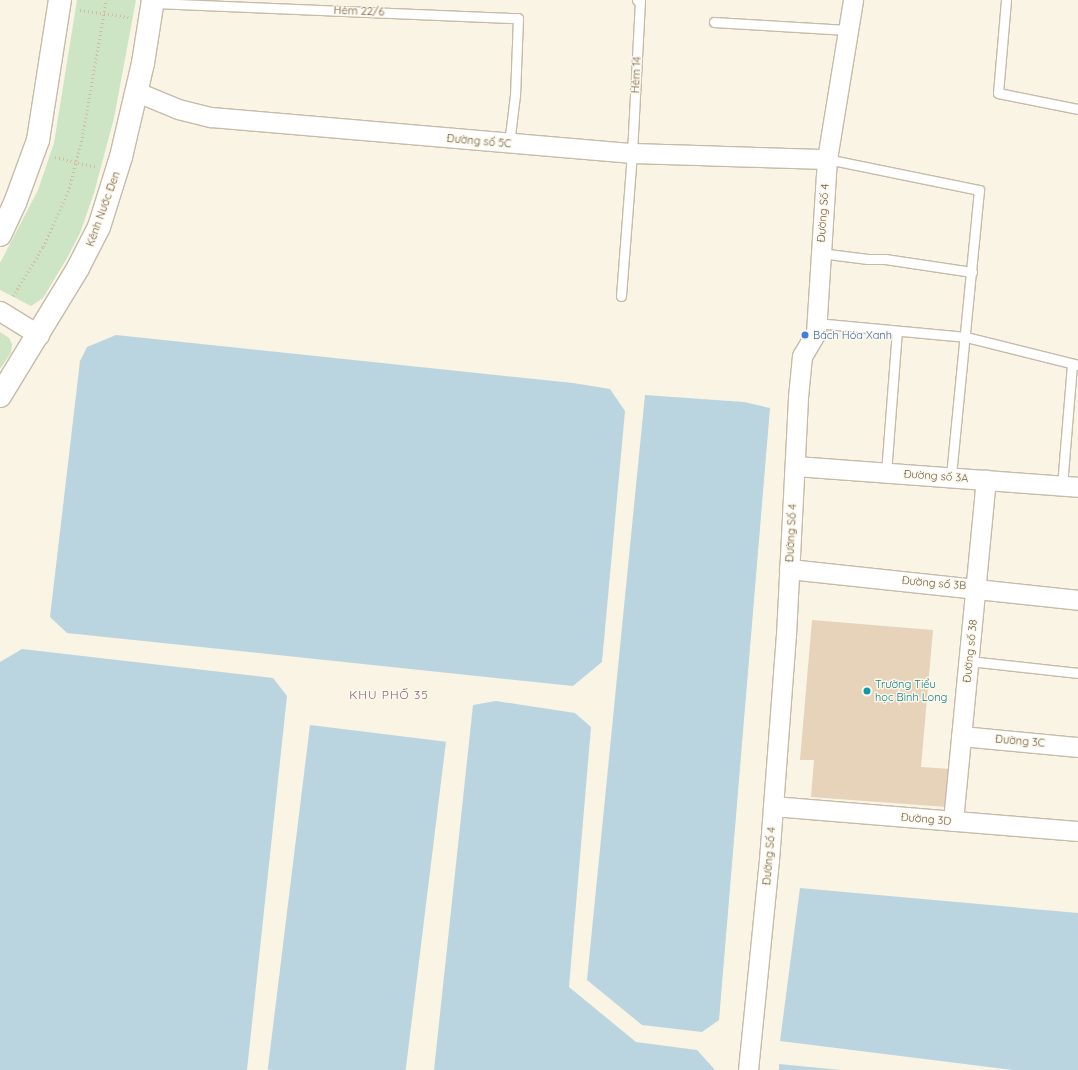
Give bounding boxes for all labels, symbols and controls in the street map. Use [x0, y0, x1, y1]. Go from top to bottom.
street label: Hẻm 22/6 [333, 4, 385, 18]
street label: Hẻm 14 [628, 56, 644, 94]
street label: Đường số 5C [446, 132, 512, 150]
street label: Kênh Nước Đen [83, 170, 123, 248]
street label: Đường Số 4 [814, 183, 832, 243]
place label: Bách Hóa Xanh [813, 328, 892, 342]
marker: Bách Hóa Xanh [800, 330, 810, 340]
street label: Đường số 3A [903, 467, 969, 485]
street label: Đường Số 4 [783, 503, 799, 563]
street label: Đường số 3B [901, 574, 967, 592]
street label: Đường số 38 [960, 619, 980, 683]
place label: Trường Tiểu học Bình Long [875, 678, 947, 704]
marker: Trường Tiểu học Bình Long [862, 686, 872, 696]
district label: KHU PHỐ 35 [349, 688, 429, 702]
street label: Đường 3C [995, 732, 1045, 750]
street label: Đường 3D [900, 810, 952, 828]
street label: Đường Số 4 [760, 826, 778, 886]

